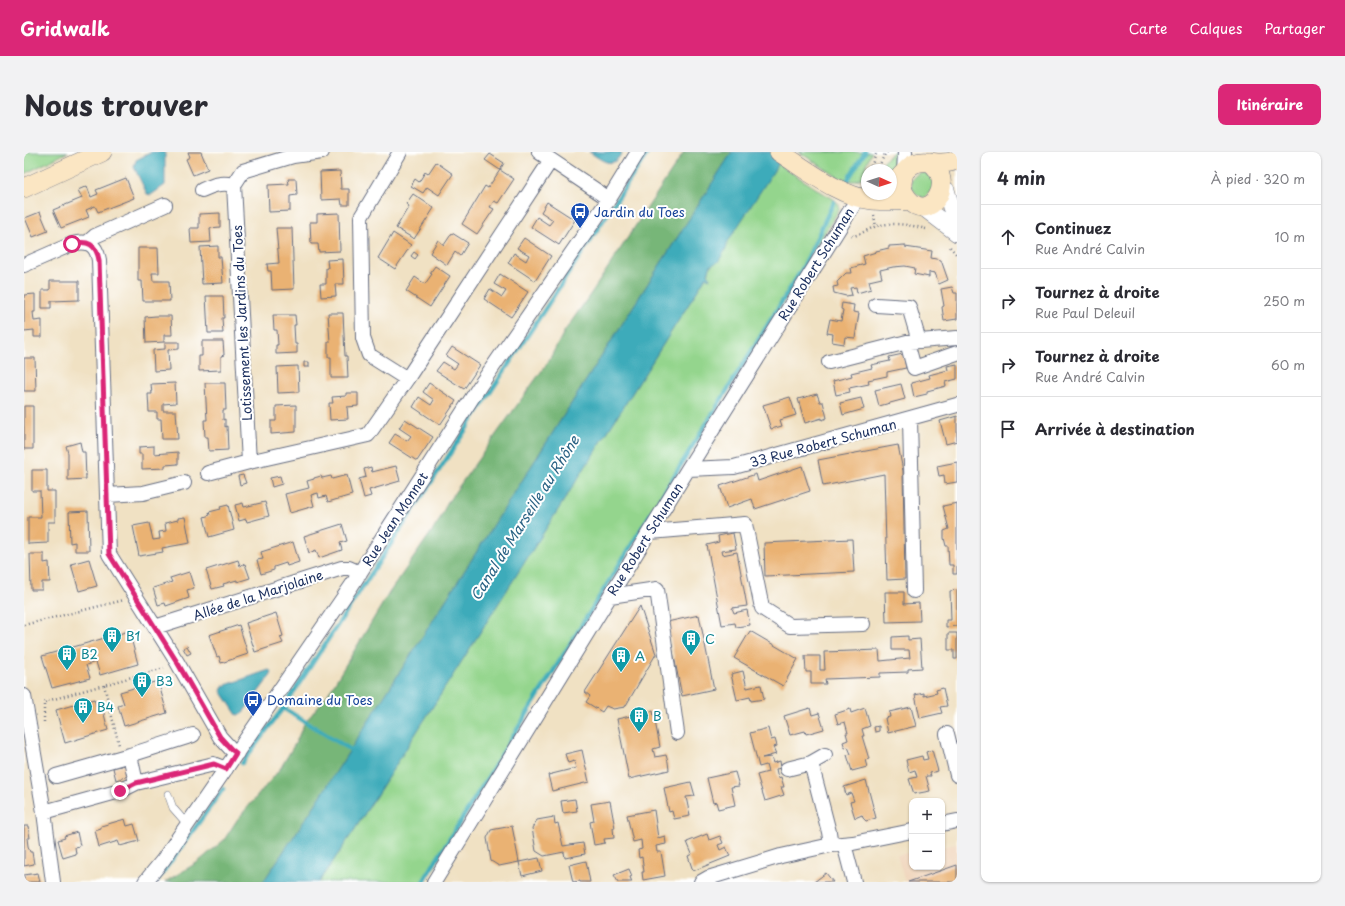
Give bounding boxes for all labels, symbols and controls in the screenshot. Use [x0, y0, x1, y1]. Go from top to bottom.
text: Gridwalk [20, 14, 110, 42]
text: Carte [1129, 18, 1168, 39]
text: Calques [1190, 18, 1242, 39]
text: Partager [1264, 18, 1325, 39]
text: Nous trouver [24, 83, 208, 126]
button: Itinéraire [1218, 84, 1321, 125]
north arrow [861, 164, 897, 200]
text: 4 min [997, 165, 1045, 191]
text: À pied · 320 m [1211, 169, 1305, 188]
bus stop icon: Jardin du Toes [569, 201, 591, 229]
place label: Jardin du Toes [594, 202, 685, 221]
street label: Rue Robert Schuman [773, 204, 858, 324]
text: Continuez [1035, 216, 1111, 239]
street label: Lotissement les Jardins du Toes [227, 225, 256, 421]
icon: ahead [997, 226, 1019, 248]
text: 10 m [1275, 227, 1305, 246]
route start [63, 235, 81, 253]
text: Rue André Calvin [1035, 239, 1145, 258]
text: Tournez à droite [1035, 280, 1160, 303]
icon: right [997, 290, 1019, 312]
text: 250 m [1263, 291, 1305, 310]
text: Rue Paul Deleuil [1035, 303, 1135, 322]
text: Tournez à droite [1035, 344, 1160, 367]
icon: right [997, 354, 1019, 376]
text: 60 m [1271, 355, 1305, 374]
text: Rue André Calvin [1035, 367, 1145, 386]
street label: 33 Rue Robert Schuman [747, 414, 898, 471]
text: Arrivée à destination [1035, 417, 1195, 440]
icon: arrive [997, 418, 1019, 440]
water label: Canal de Marseille au Rhône [465, 430, 585, 604]
street label: Rue Jean Monnet [357, 468, 432, 569]
street label: Rue Robert Schuman [602, 479, 687, 599]
street label: Allée de la Marjolaine [190, 564, 325, 625]
building icon: B1 [101, 625, 123, 653]
place label: B1 [126, 626, 141, 645]
building icon: C [680, 628, 702, 656]
place label: C [705, 629, 715, 648]
building icon: B2 [56, 643, 78, 671]
place label: B2 [81, 644, 98, 663]
building icon: A [610, 645, 632, 673]
place label: A [635, 646, 645, 665]
building icon: B3 [131, 670, 153, 698]
place label: B3 [156, 671, 173, 690]
bus stop icon: Domaine du Toes [242, 689, 264, 717]
place label: Domaine du Toes [267, 690, 373, 709]
building icon: B4 [72, 696, 94, 724]
place label: B4 [97, 697, 114, 716]
building icon: B [628, 705, 650, 733]
place label: B [653, 706, 662, 725]
route end [111, 782, 129, 800]
map controls [909, 798, 945, 870]
button: + [909, 798, 945, 834]
button: − [909, 834, 945, 870]

